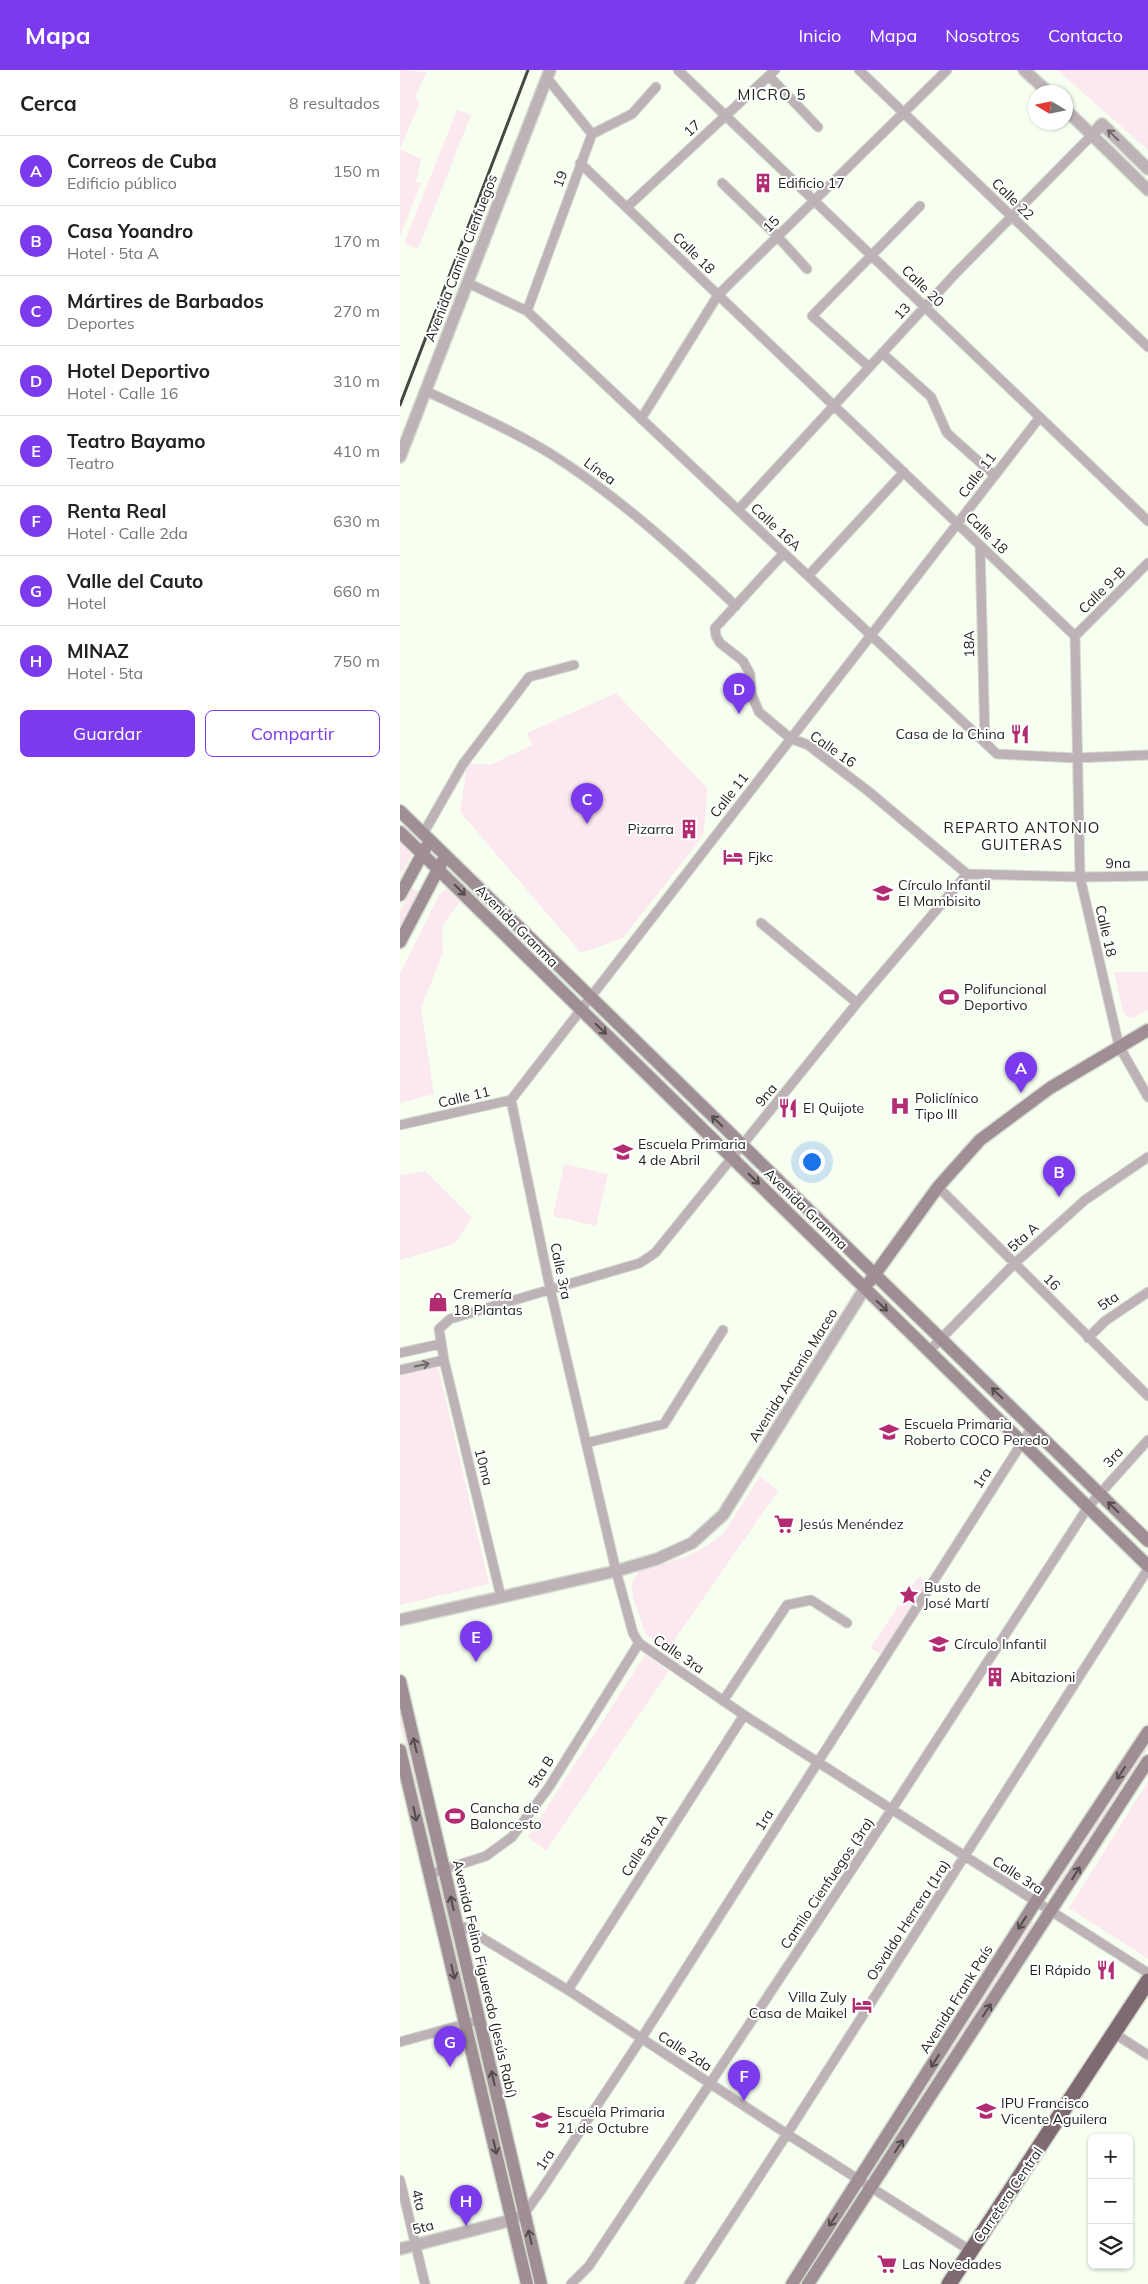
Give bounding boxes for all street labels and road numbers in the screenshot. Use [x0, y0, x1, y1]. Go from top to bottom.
street label: 17 [680, 116, 704, 140]
street label: 19 [549, 168, 571, 190]
street label: Avenida Camilo Cienfuegos [421, 172, 501, 344]
street label: Calle 22 [988, 174, 1038, 224]
street label: 15 [759, 212, 783, 236]
street label: Calle 18 [669, 228, 719, 278]
street label: Calle 20 [898, 261, 948, 311]
street label: 13 [890, 299, 914, 323]
street label: Calle 11 [954, 449, 1000, 501]
street label: Línea [580, 453, 620, 489]
street label: Calle 16A [747, 499, 806, 555]
street label: Calle 18 [962, 508, 1012, 558]
street label: Calle 9-B [1075, 563, 1129, 617]
street label: 18A [960, 630, 978, 658]
street label: Calle 16 [806, 727, 860, 771]
street label: Calle 11 [706, 769, 752, 821]
street label: 9na [1105, 854, 1131, 872]
street label: Avenida Granma [472, 881, 562, 971]
street label: Calle 18 [1091, 903, 1121, 959]
street label: 9na [751, 1080, 781, 1110]
street label: Calle 11 [436, 1082, 492, 1112]
street label: Avenida Granma [760, 1165, 852, 1253]
street label: 5ta A [1004, 1218, 1043, 1256]
street label: Calle 3ra [546, 1241, 576, 1301]
street label: 16 [1040, 1270, 1064, 1294]
street label: 5ta [1094, 1287, 1122, 1315]
street label: Avenida Antonio Maceo [745, 1305, 841, 1445]
street label: 3ra [1099, 1443, 1127, 1471]
street label: 10ma [471, 1447, 497, 1487]
street label: 1ra [969, 1464, 995, 1492]
street label: Calle 3ra [650, 1630, 708, 1678]
street label: 5ta B [524, 1752, 558, 1792]
street label: 1ra [751, 1806, 777, 1834]
street label: Calle 5ta A [617, 1810, 671, 1880]
street label: Camilo Cienfuegos (3ra) [776, 1814, 878, 1952]
street label: Calle 3ra [989, 1852, 1047, 1898]
street label: Osvaldo Herrera (1ra) [862, 1856, 954, 1984]
street label: Avenida Felino Figueredo (Jesús Rabí) [449, 1858, 521, 2100]
street label: Avenida Frank País [915, 1941, 997, 2057]
street label: Calle 2da [655, 2027, 715, 2075]
street label: Carretera Central [969, 2144, 1047, 2246]
street label: 1ra [532, 2146, 558, 2174]
street label: 4ta [408, 2187, 430, 2213]
street label: 5ta [410, 2216, 436, 2238]

